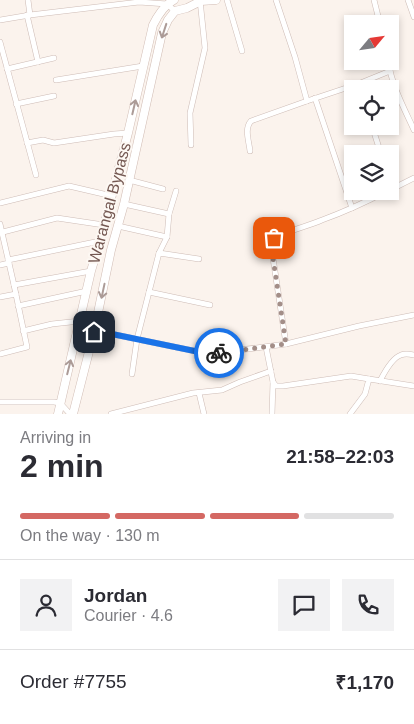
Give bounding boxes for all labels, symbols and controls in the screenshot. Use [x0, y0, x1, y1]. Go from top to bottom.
north arrow [344, 15, 399, 70]
map controls [344, 15, 399, 200]
one-way arrow [158, 22, 168, 38]
button: locate [344, 80, 399, 135]
one-way arrow [130, 100, 139, 116]
street label: Warangal Bypass [85, 141, 134, 266]
button: layers [344, 145, 399, 200]
pin [253, 217, 295, 259]
icon: bag [260, 224, 288, 252]
one-way arrow [97, 283, 107, 299]
pin [73, 311, 115, 353]
icon: home [80, 318, 108, 346]
courier [194, 328, 244, 378]
icon: bike [205, 339, 233, 367]
one-way arrow [65, 359, 74, 375]
text: Arriving in [20, 429, 91, 446]
text: 21:58–22:03 [286, 446, 394, 467]
text: 2 min [20, 448, 104, 484]
text: On the way · 130 m [20, 527, 160, 544]
button: person [20, 579, 72, 631]
button: chat [278, 579, 330, 631]
button: phone [342, 579, 394, 631]
text: Jordan [84, 585, 147, 606]
text: Courier · 4.6 [84, 607, 173, 624]
text: Order #7755 [20, 671, 127, 692]
text: ₹1,170 [336, 672, 394, 693]

